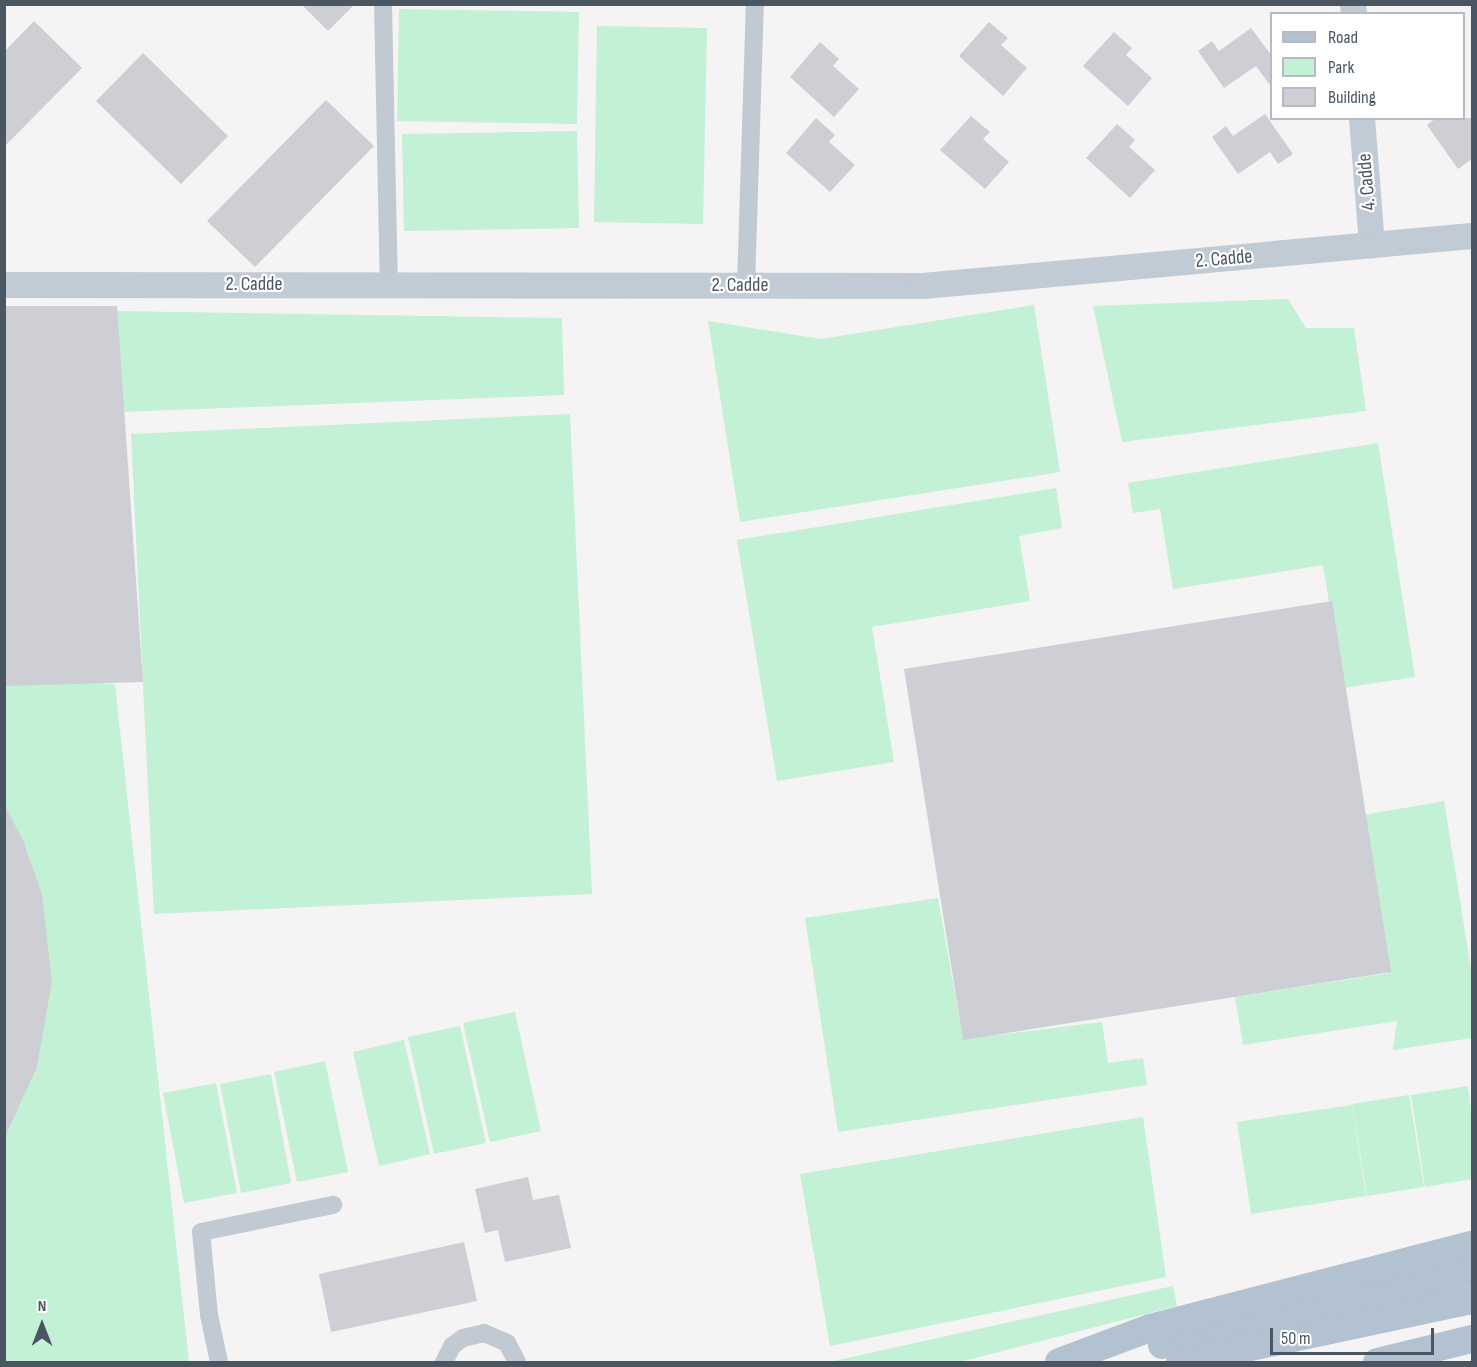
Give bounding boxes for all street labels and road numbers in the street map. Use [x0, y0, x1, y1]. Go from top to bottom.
street label: 4. Cadde [1353, 153, 1381, 211]
street label: 2. Cadde [1195, 245, 1253, 273]
street label: 2. Cadde [226, 272, 282, 296]
street label: 2. Cadde [712, 273, 768, 297]

